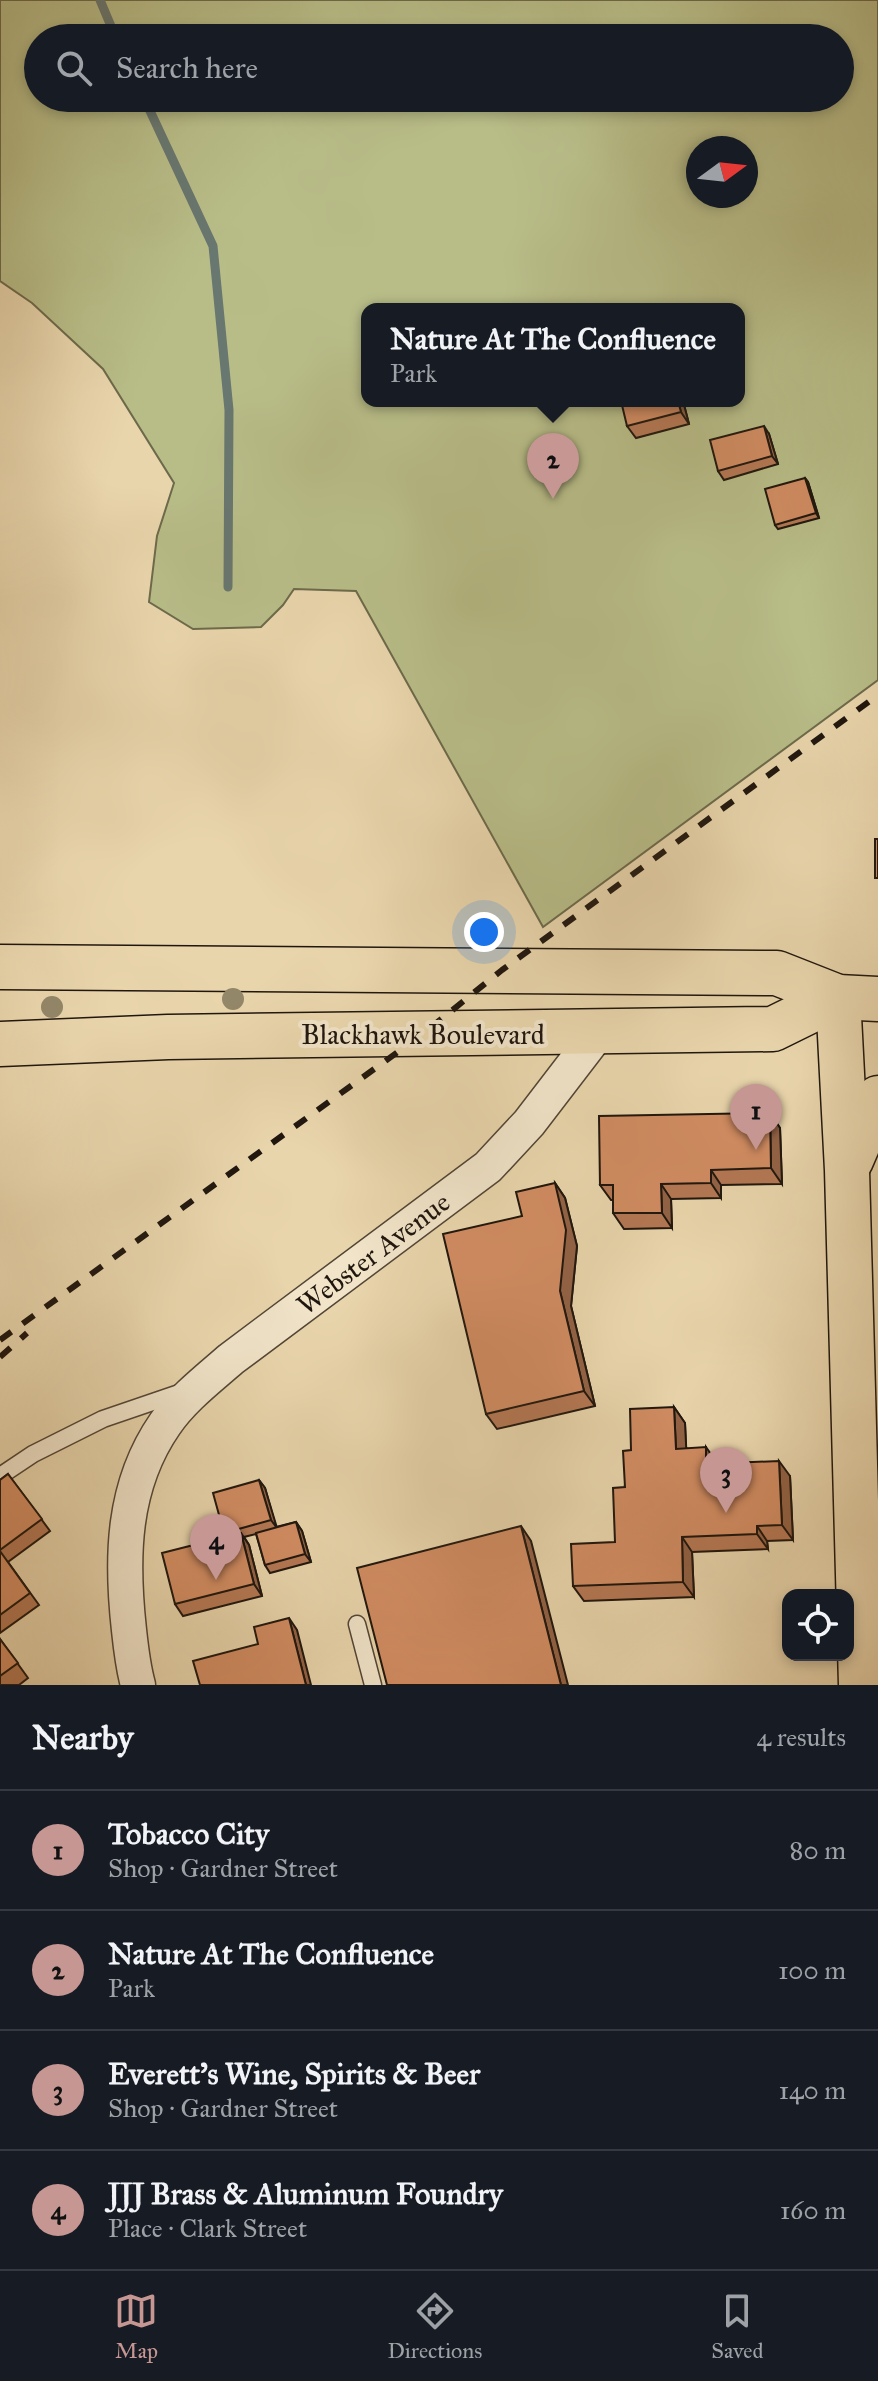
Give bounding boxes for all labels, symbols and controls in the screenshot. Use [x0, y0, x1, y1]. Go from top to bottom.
search box [24, 24, 854, 112]
icon: search [52, 46, 96, 90]
text: Search here [116, 50, 258, 86]
north arrow [686, 136, 758, 208]
popup [361, 303, 745, 407]
text: Nature At The Confluence [390, 321, 716, 357]
text: Park [390, 357, 437, 389]
pin: 2 [527, 433, 579, 499]
your location [464, 912, 504, 952]
street label: Blackhawk Boulevard [301, 1017, 545, 1052]
pin: 1 [730, 1084, 782, 1150]
street label: Webster Avenue [290, 1184, 457, 1322]
pin: 3 [700, 1447, 752, 1513]
pin: 4 [190, 1514, 242, 1580]
map controls [782, 1589, 854, 1661]
button: locate [782, 1589, 854, 1661]
text: Nearby [32, 1717, 134, 1758]
text: 4 results [757, 1721, 846, 1753]
text: Tobacco City [108, 1816, 269, 1852]
text: 1 [53, 1834, 63, 1866]
text: 80 m [790, 1834, 846, 1866]
text: Shop · Gardner Street [108, 1852, 338, 1884]
text: Nature At The Confluence [108, 1936, 434, 1972]
text: 2 [52, 1954, 64, 1986]
text: 100 m [778, 1954, 846, 1986]
text: Park [108, 1972, 155, 2004]
text: Everett's Wine, Spirits & Beer [108, 2056, 480, 2092]
text: 3 [53, 2074, 63, 2106]
text: 140 m [779, 2074, 846, 2106]
text: Shop · Gardner Street [108, 2092, 338, 2124]
text: JJJ Brass & Aluminum Foundry [108, 2176, 503, 2212]
text: 4 [51, 2194, 65, 2226]
text: 160 m [780, 2194, 846, 2226]
text: Place · Clark Street [108, 2212, 307, 2244]
tab: Map [114, 2289, 158, 2364]
tab: Directions [387, 2289, 482, 2364]
tab: Saved [711, 2289, 763, 2364]

